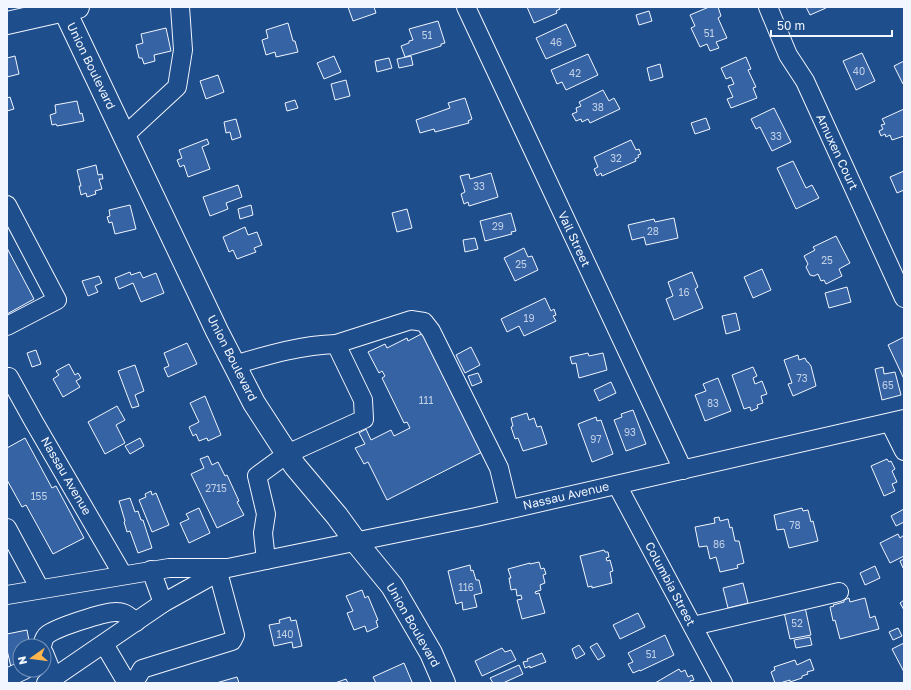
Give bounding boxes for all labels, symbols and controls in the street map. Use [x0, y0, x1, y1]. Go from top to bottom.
scale bar [771, 12, 892, 38]
text: 50 m [777, 18, 805, 33]
street label: Union Boulevard [64, 20, 119, 112]
house number: 51 [704, 27, 714, 39]
house number: 51 [422, 29, 432, 41]
house number: 46 [550, 36, 562, 48]
house number: 40 [853, 65, 865, 77]
house number: 42 [569, 67, 581, 79]
house number: 38 [592, 101, 604, 113]
street label: Amuxen Court [813, 111, 862, 192]
house number: 33 [770, 130, 782, 142]
house number: 32 [610, 152, 622, 164]
house number: 33 [473, 180, 485, 192]
street label: Vail Street [555, 209, 594, 269]
house number: 29 [492, 220, 504, 232]
house number: 28 [647, 225, 659, 237]
house number: 25 [821, 254, 833, 266]
house number: 25 [515, 258, 527, 270]
house number: 16 [679, 286, 689, 298]
street label: Union Boulevard [204, 312, 261, 403]
house number: 19 [524, 312, 534, 324]
house number: 73 [796, 372, 808, 384]
house number: 65 [882, 379, 894, 391]
house number: 111 [419, 394, 433, 406]
house number: 83 [707, 397, 719, 409]
house number: 93 [624, 426, 636, 438]
house number: 97 [590, 433, 602, 445]
street label: Nassau Avenue [38, 434, 95, 518]
street label: Nassau Avenue [521, 478, 610, 513]
house number: 2715 [205, 482, 227, 494]
house number: 155 [31, 490, 47, 502]
house number: 78 [789, 519, 801, 531]
house number: 86 [713, 538, 725, 550]
street label: Columbia Street [642, 539, 699, 629]
street label: Union Boulevard [383, 580, 444, 670]
house number: 116 [458, 581, 474, 593]
house number: 52 [791, 617, 803, 629]
house number: 140 [276, 628, 294, 640]
north arrow [12, 638, 52, 678]
house number: 51 [646, 648, 656, 660]
text: N [14, 655, 29, 666]

